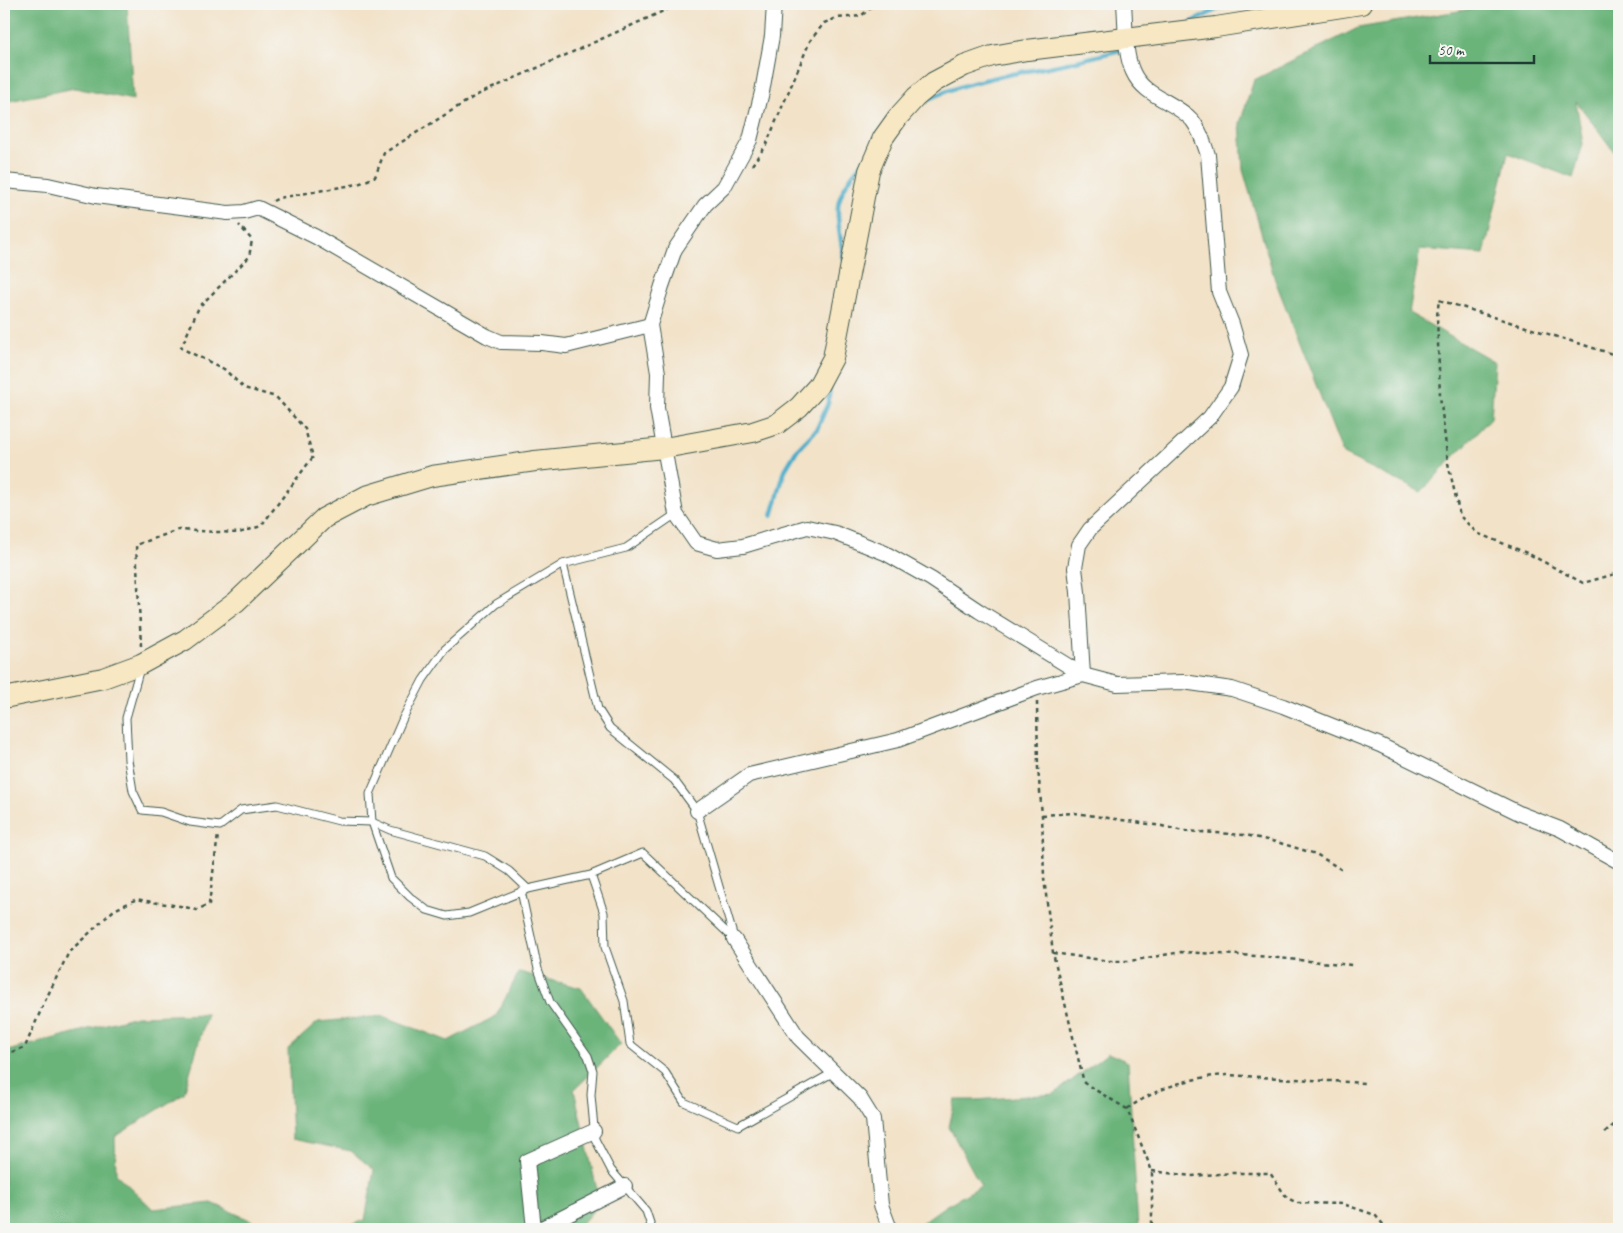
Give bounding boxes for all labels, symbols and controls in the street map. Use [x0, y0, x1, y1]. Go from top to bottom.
scale bar [1430, 32, 1534, 64]
text: 50 m [1438, 41, 1465, 60]

